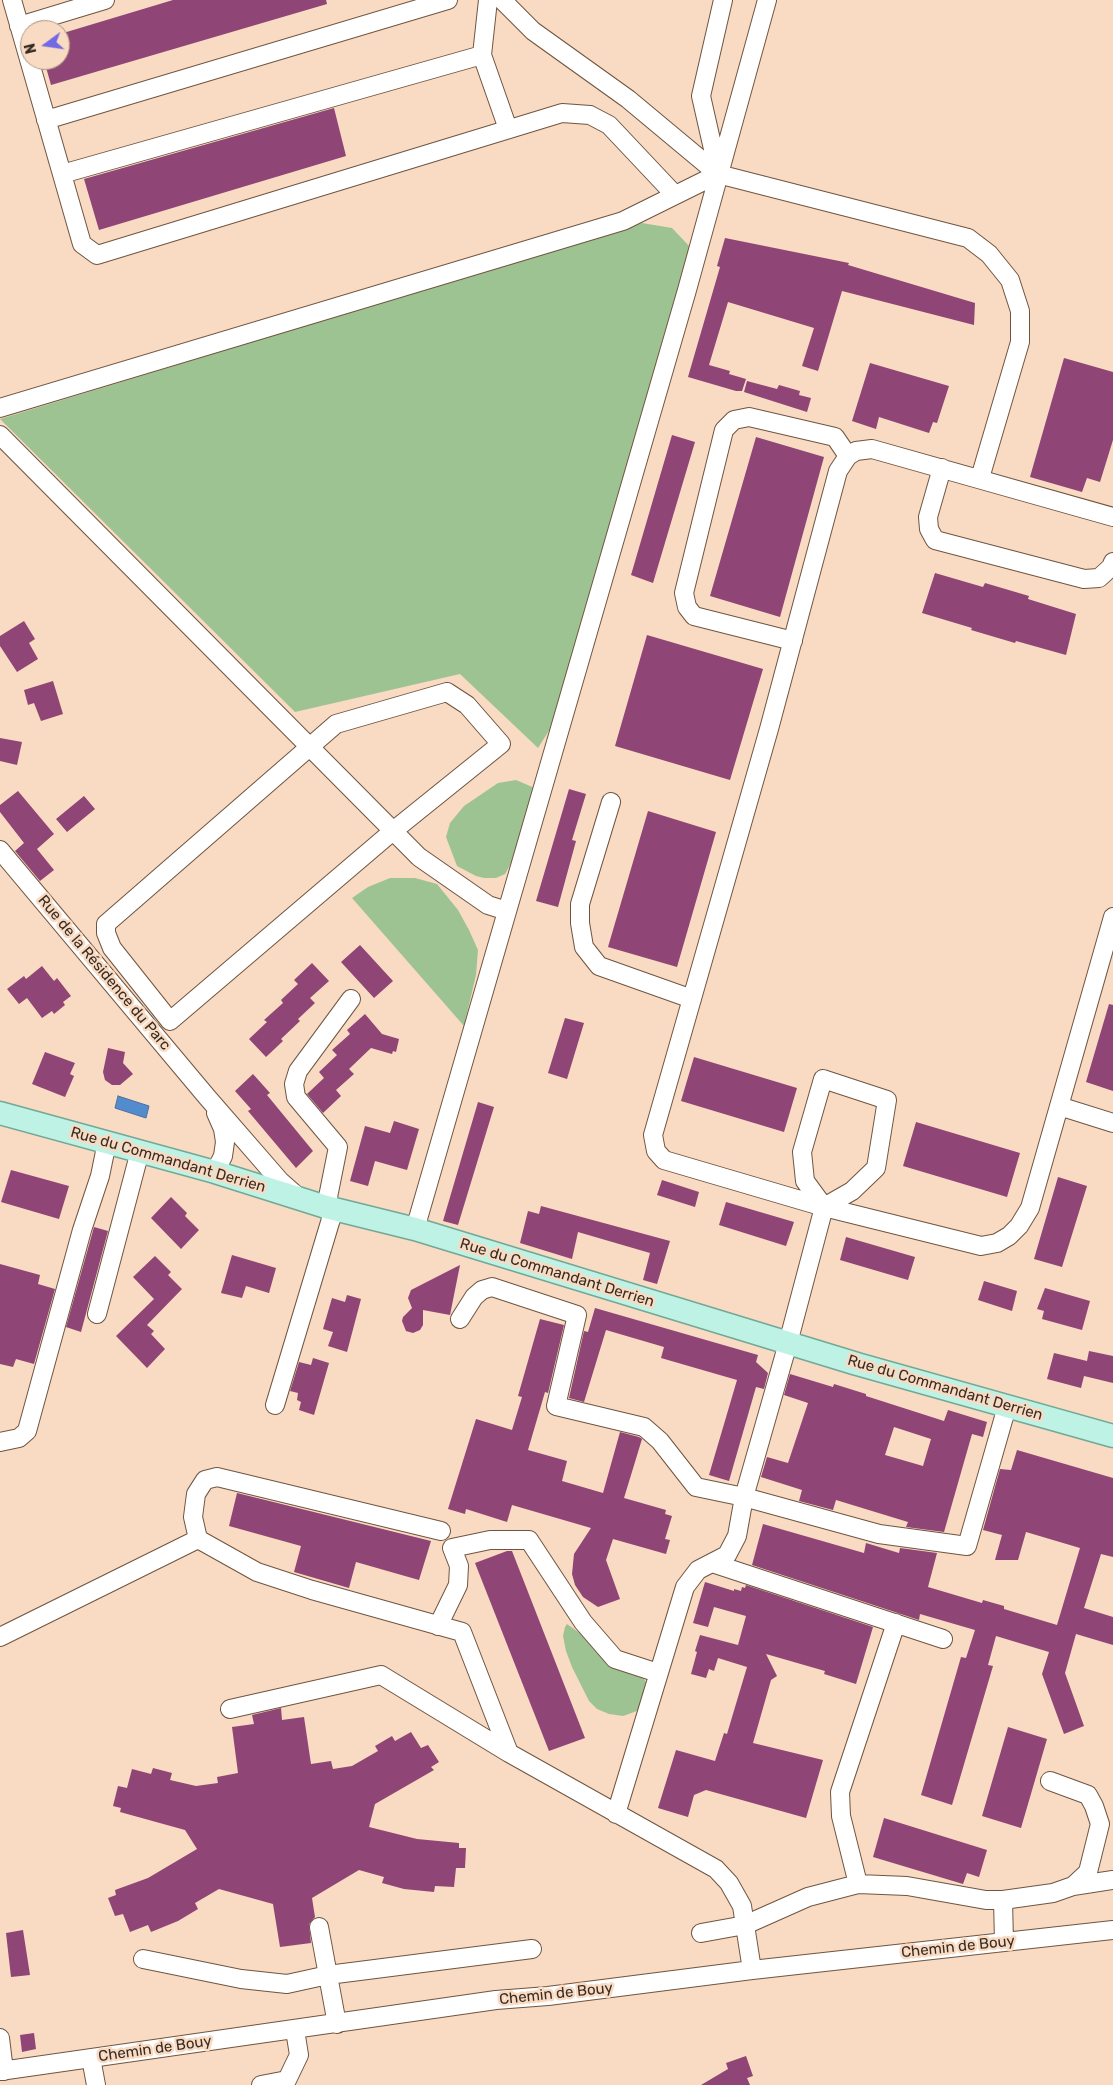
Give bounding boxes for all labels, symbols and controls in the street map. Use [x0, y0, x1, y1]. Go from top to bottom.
north arrow [20, 20, 70, 70]
text: N [21, 42, 40, 55]
street label: Rue de la Résidence du Parc [34, 892, 174, 1054]
street label: Rue du Commandant Derrien [68, 1123, 268, 1197]
street label: Rue du Commandant Derrien [458, 1235, 656, 1311]
street label: Rue du Commandant Derrien [845, 1351, 1045, 1425]
street label: Chemin de Bouy [900, 1932, 1016, 1962]
street label: Chemin de Bouy [498, 1979, 614, 2009]
street label: Chemin de Bouy [97, 2032, 213, 2066]

